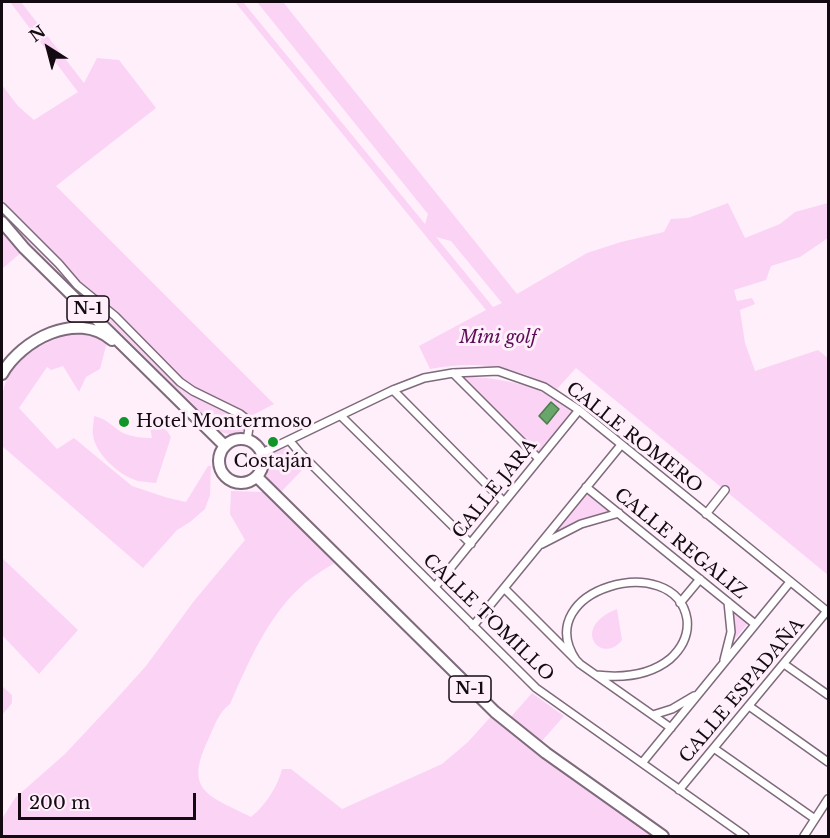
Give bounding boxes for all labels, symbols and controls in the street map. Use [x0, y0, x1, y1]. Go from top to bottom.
north arrow [18, 18, 78, 78]
text: N [25, 21, 49, 46]
road number: N-1 [67, 296, 109, 322]
park label: Mini golf [459, 327, 537, 349]
street label: CALLE ROMERO [562, 378, 706, 498]
place label: Hotel Montermoso [136, 411, 312, 433]
marker: Hotel Montermoso [117, 415, 131, 429]
marker: Costaján [266, 435, 280, 449]
street label: CALLE JARA [448, 435, 542, 543]
place label: Costaján [233, 451, 313, 473]
street label: CALLE REGALIZ [610, 484, 750, 604]
street label: CALLE TOMILLO [418, 550, 558, 686]
street label: CALLE ESPADAÑA [675, 614, 809, 768]
road number: N-1 [449, 676, 491, 702]
scale bar [21, 781, 200, 819]
text: 200 m [29, 792, 90, 814]

